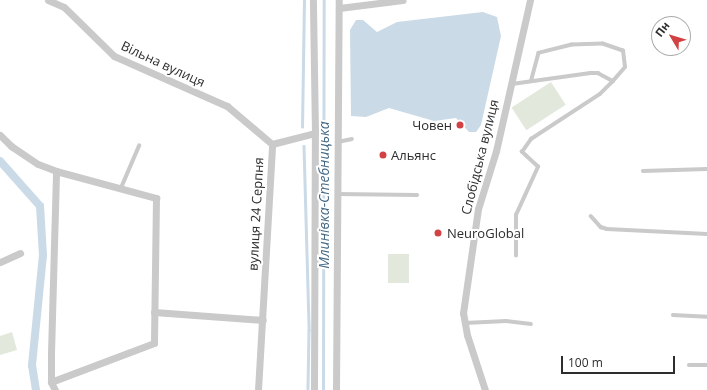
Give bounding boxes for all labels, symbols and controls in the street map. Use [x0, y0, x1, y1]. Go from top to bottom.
north arrow [651, 16, 691, 56]
text: Пн [651, 18, 673, 40]
street label: Вільна вулиця [119, 38, 207, 90]
street label: Слобідська вулиця [458, 98, 502, 216]
place label: Човен [412, 117, 452, 133]
marker: Човен [455, 120, 465, 130]
water label: Млинівка-Стебницька [316, 121, 332, 269]
place label: Альянс [391, 147, 436, 163]
marker: Альянс [378, 150, 388, 160]
street label: вулиця 24 Серпня [245, 157, 267, 271]
place label: NeuroGlobal [447, 225, 524, 241]
marker: NeuroGlobal [432, 227, 444, 239]
scale bar [563, 348, 677, 374]
text: 100 m [568, 354, 603, 371]

